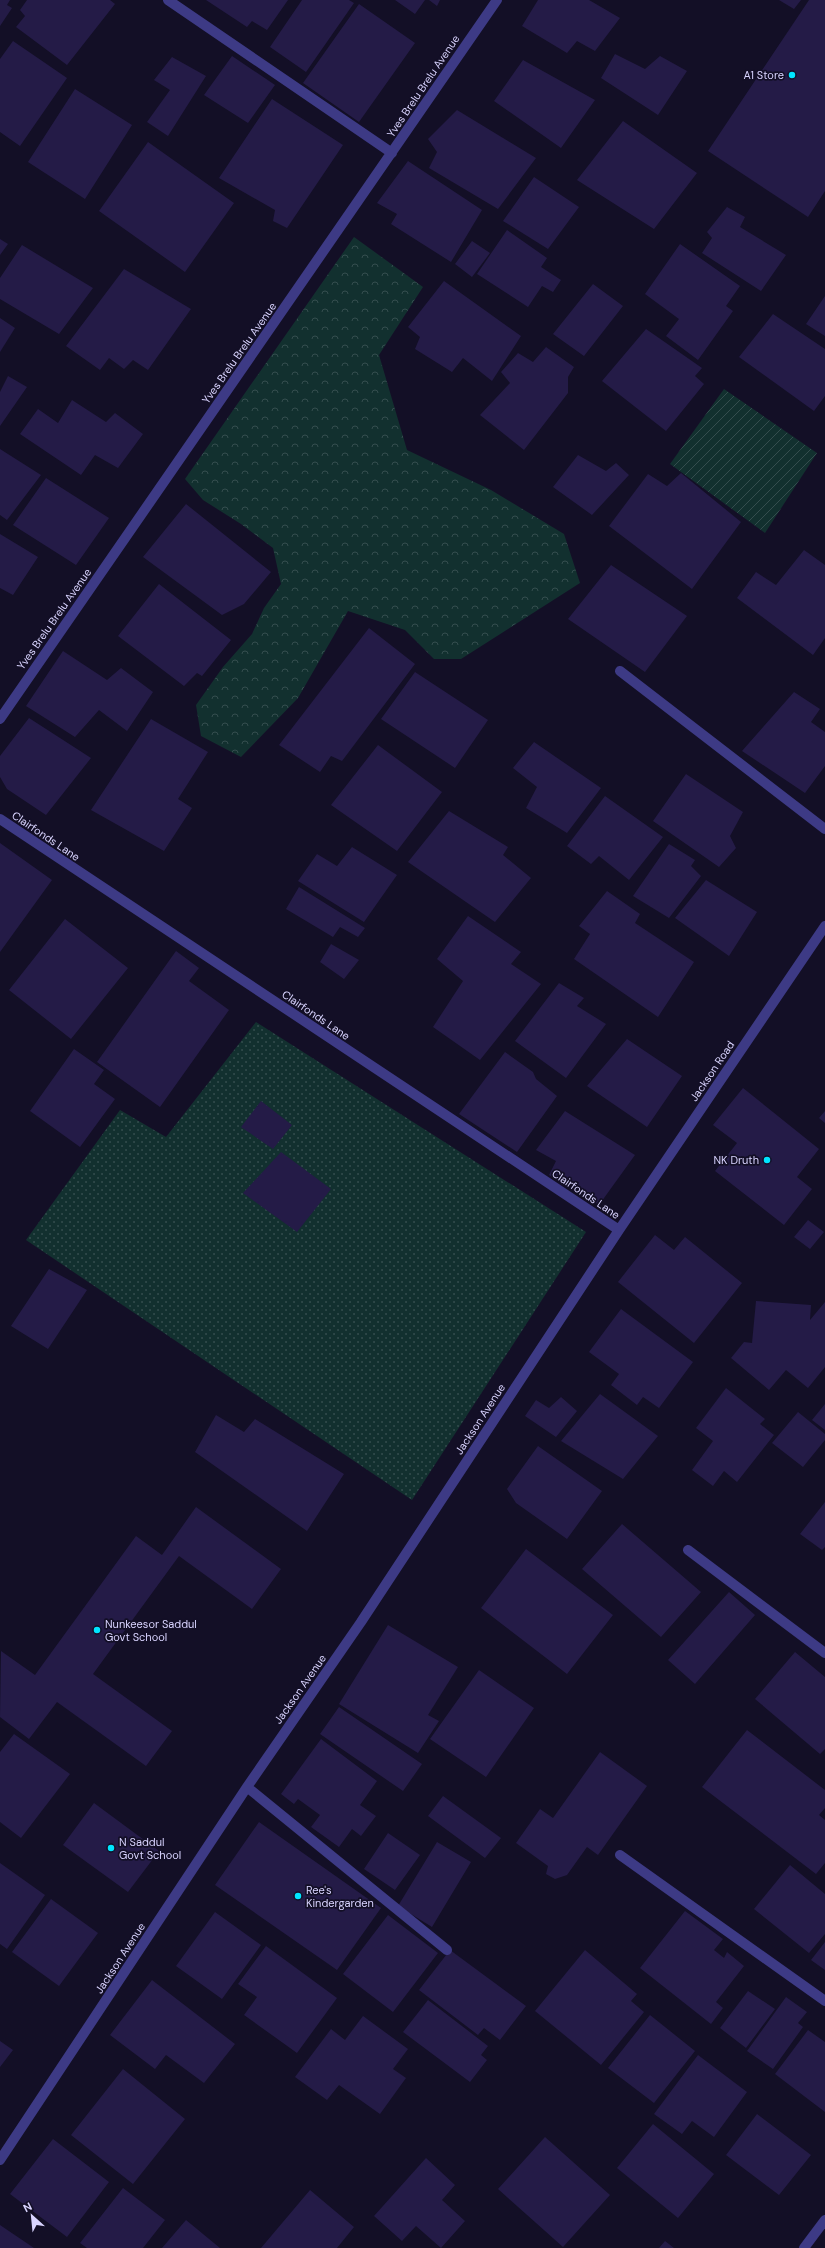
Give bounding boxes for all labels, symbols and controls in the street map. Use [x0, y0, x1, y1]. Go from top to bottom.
street label: Yves Brelu Brelu Avenue [384, 32, 462, 140]
place label: A1 Store [743, 68, 784, 82]
marker: A1 Store [787, 70, 797, 80]
street label: Yves Brelu Brelu Avenue [199, 300, 279, 406]
street label: Yves Brelu Brelu Avenue [14, 566, 94, 672]
street label: Clairfonds Lane [9, 808, 83, 864]
street label: Clairfonds Lane [279, 987, 353, 1043]
street label: Jackson Road [687, 1038, 737, 1104]
place label: NK Druth [713, 1153, 759, 1167]
marker: NK Druth [762, 1155, 772, 1165]
street label: Clairfonds Lane [549, 1166, 623, 1222]
street label: Jackson Avenue [452, 1381, 508, 1457]
place label: Nunkeesor Saddul Govt School [105, 1617, 197, 1644]
marker: Nunkeesor Saddul Govt School [92, 1625, 102, 1635]
street label: Jackson Avenue [271, 1652, 329, 1726]
place label: N Saddul Govt School [119, 1835, 181, 1862]
marker: N Saddul Govt School [106, 1843, 116, 1853]
place label: Ree's Kindergarden [306, 1883, 374, 1910]
marker: Ree's Kindergarden [293, 1891, 303, 1901]
street label: Jackson Avenue [92, 1920, 148, 1996]
north arrow [12, 2196, 52, 2236]
text: N [21, 2199, 34, 2215]

